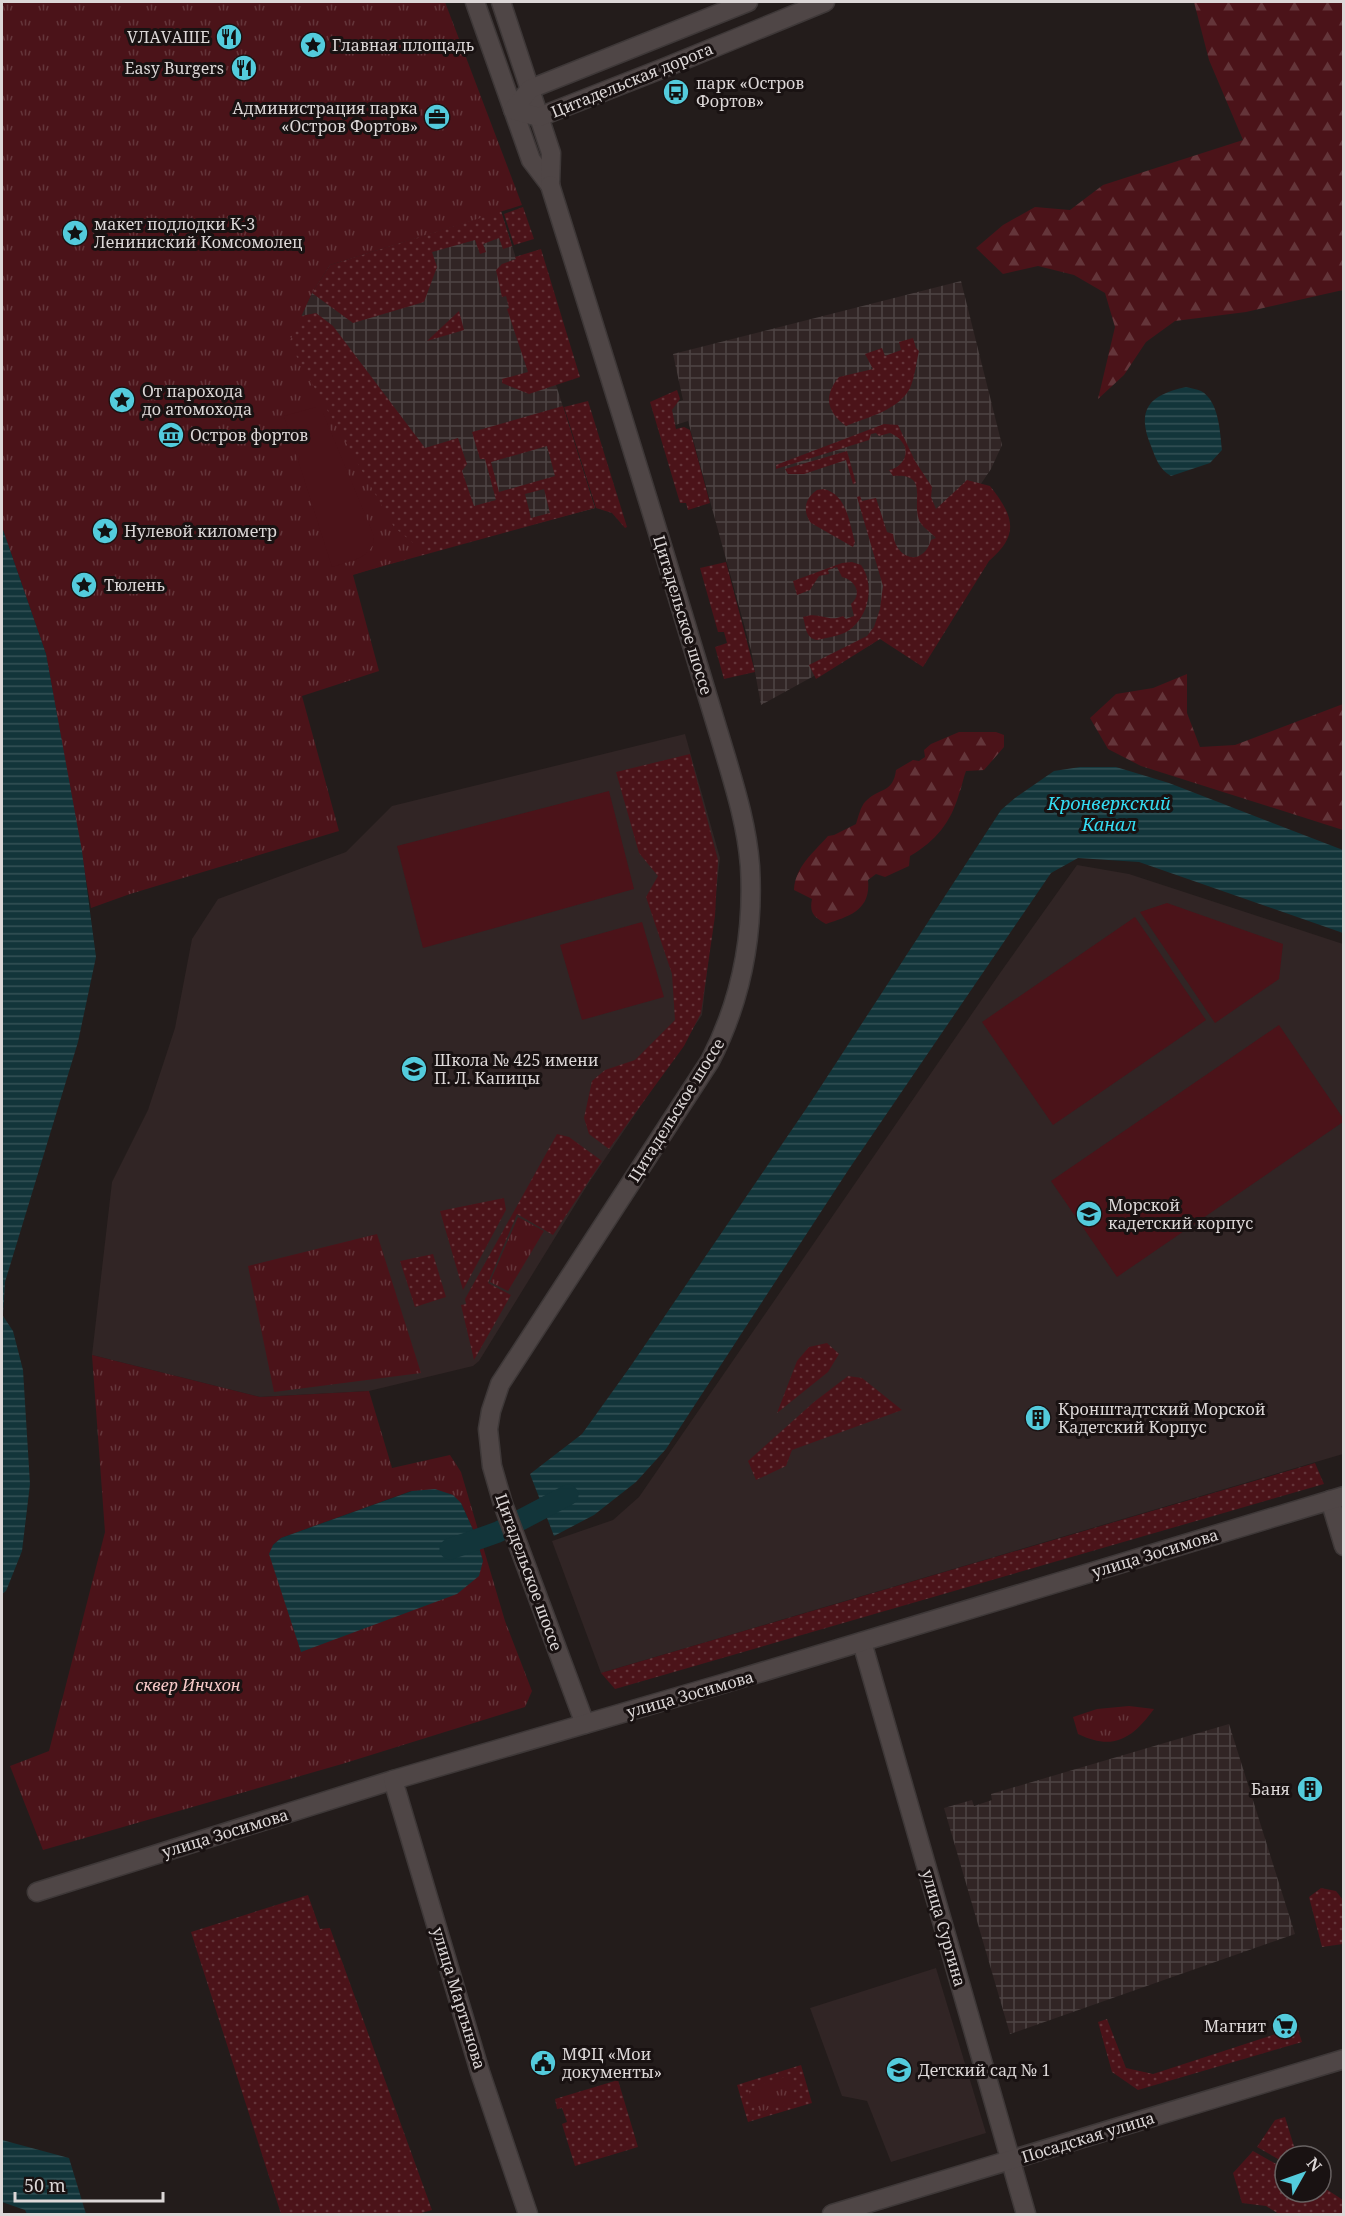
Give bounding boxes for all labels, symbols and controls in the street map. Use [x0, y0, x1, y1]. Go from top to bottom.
restaurant icon: VЛАVАШЕ [214, 22, 244, 52]
place label: VЛАVАШЕ [127, 26, 210, 48]
place icon: Главная площадь [298, 30, 328, 60]
place label: Главная площадь [332, 34, 475, 56]
street label: Цитадельская дорога [548, 37, 716, 123]
restaurant icon: Easy Burgers [229, 53, 259, 83]
place label: Easy Burgers [125, 57, 224, 79]
place label: парк «Остров Фортов» [696, 72, 804, 112]
bus stop icon: парк «Остров Фортов» [661, 77, 691, 107]
place label: Администрация парка «Остров Фортов» [233, 97, 418, 137]
office icon: Администрация парка «Остров Фортов» [422, 102, 452, 132]
place label: макет подлодки К-3 Лениниский Комсомолец [94, 213, 303, 253]
place icon: макет подлодки К-3 Лениниский Комсомолец [60, 218, 90, 248]
place label: От парохода до атомохода [142, 380, 252, 420]
place icon: От парохода до атомохода [107, 385, 137, 415]
museum icon: Остров фортов [156, 420, 186, 450]
place label: Остров фортов [190, 424, 308, 446]
place icon: Нулевой километр [90, 516, 120, 546]
place label: Нулевой километр [124, 520, 277, 542]
street label: Цитадельское шоссе [648, 533, 718, 697]
place icon: Тюлень [69, 570, 99, 600]
place label: Тюлень [104, 574, 165, 596]
water label: Кронверкский Канал [1046, 791, 1171, 836]
street label: Цитадельское шоссе [623, 1034, 729, 1186]
place label: Школа № 425 имени П. Л. Капицы [434, 1049, 599, 1089]
school or university icon: Школа № 425 имени П. Л. Капицы [399, 1054, 429, 1084]
place label: Морской кадетский корпус [1108, 1194, 1253, 1234]
school or university icon: Морской кадетский корпус [1074, 1199, 1104, 1229]
place label: Кронштадтский Морской Кадетский Корпус [1058, 1398, 1266, 1438]
building icon: Кронштадтский Морской Кадетский Корпус [1023, 1403, 1053, 1433]
street label: Цитадельское шоссе [490, 1490, 568, 1654]
street label: улица Зосимова [1089, 1523, 1221, 1583]
street label: улица Зосимова [624, 1665, 756, 1723]
park label: сквер Инчхон [136, 1674, 241, 1696]
building icon: Баня [1295, 1774, 1325, 1804]
place label: Баня [1251, 1778, 1290, 1800]
street label: улица Зосимова [159, 1803, 291, 1863]
street label: улица Сургина [917, 1867, 971, 1989]
street label: улица Мартынова [427, 1924, 491, 2072]
supermarket icon: Магнит [1270, 2011, 1300, 2041]
place label: Магнит [1204, 2015, 1267, 2037]
place label: МФЦ «Мои документы» [562, 2043, 662, 2083]
public building icon: МФЦ «Мои документы» [528, 2048, 558, 2078]
school or university icon: Детский сад № 1 [884, 2055, 914, 2085]
place label: Детский сад № 1 [918, 2059, 1051, 2081]
street label: Посадская улица [1019, 2106, 1157, 2168]
north arrow [1273, 2144, 1333, 2204]
text: N [1302, 2152, 1327, 2177]
scale bar [15, 2165, 164, 2203]
text: 50 m [24, 2173, 66, 2197]

